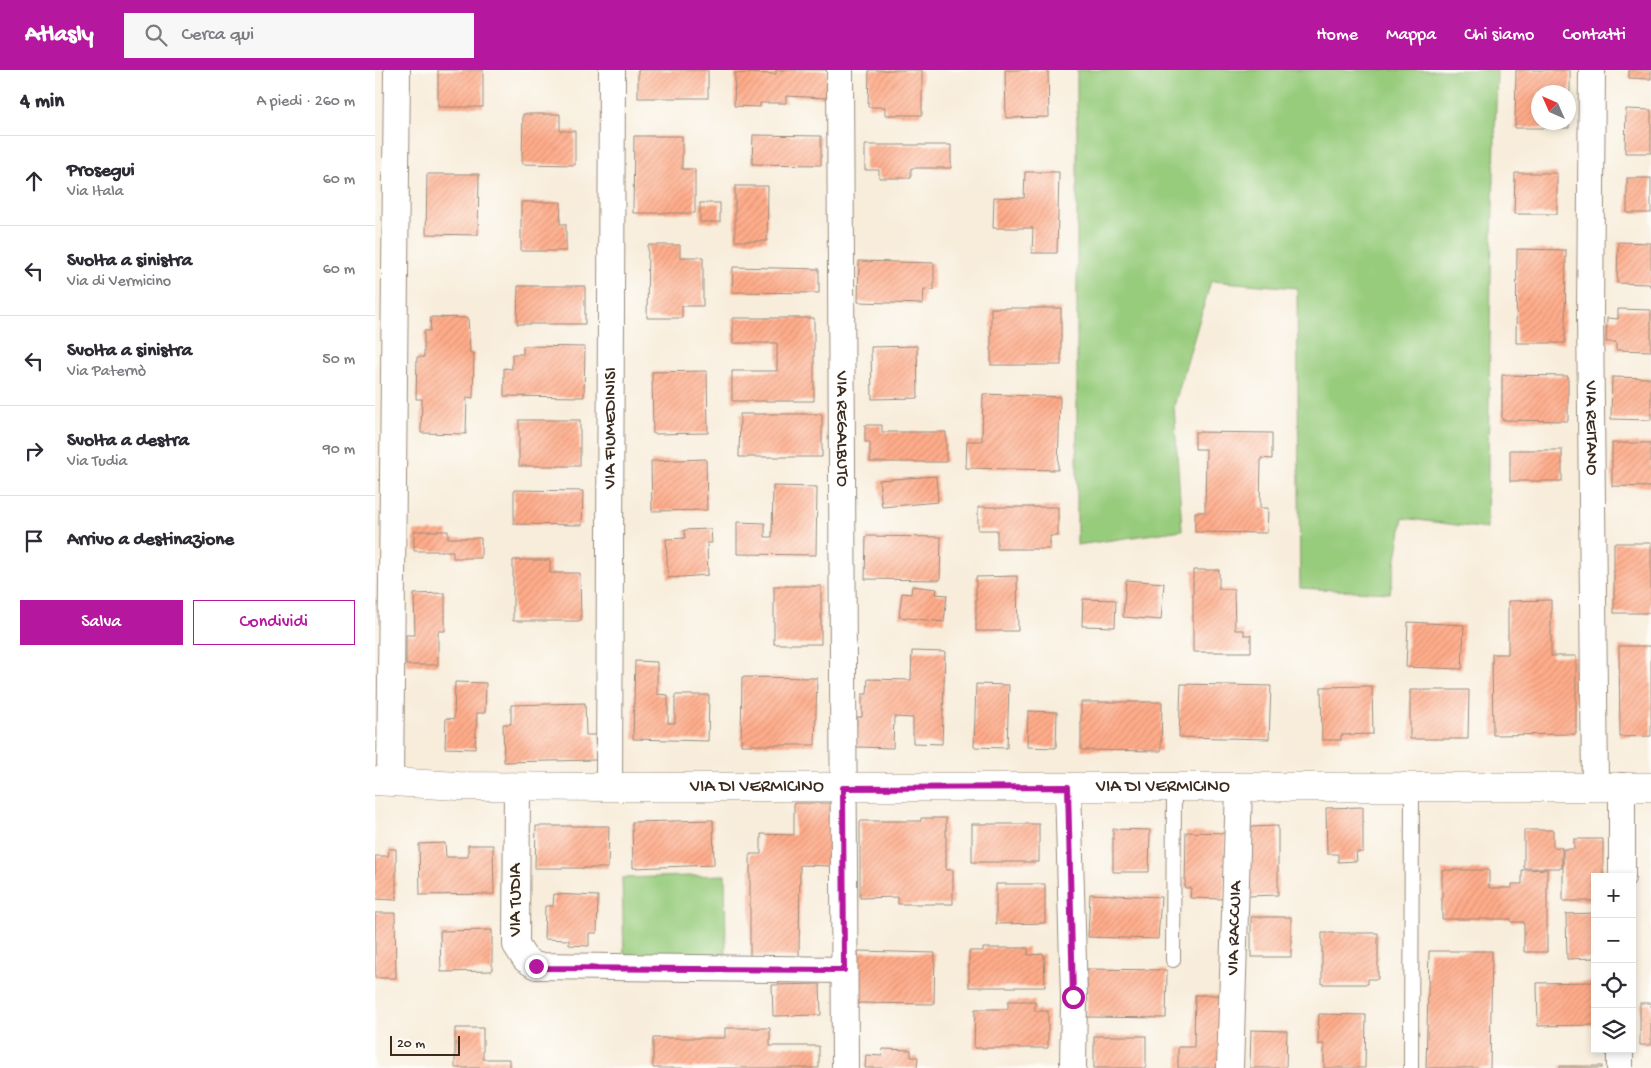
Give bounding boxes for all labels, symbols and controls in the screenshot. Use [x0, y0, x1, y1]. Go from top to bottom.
search box [124, 13, 474, 58]
text: Atlasly [25, 21, 94, 50]
icon: search [142, 21, 170, 49]
text: Cerca qui [182, 24, 254, 47]
text: Home [1316, 25, 1358, 46]
text: Mappa [1386, 25, 1436, 46]
text: Chi siamo [1464, 25, 1534, 46]
text: Contatti [1562, 25, 1626, 46]
north arrow [1531, 85, 1576, 130]
text: 4 min [20, 90, 64, 115]
text: A piedi · 260 m [257, 93, 355, 112]
text: Prosegui [67, 160, 135, 183]
icon: ahead [20, 167, 48, 195]
text: 60 m [323, 171, 355, 190]
text: Via Itala [67, 183, 124, 202]
text: Svolta a sinistra [67, 250, 192, 273]
icon: left [20, 257, 48, 285]
text: 60 m [323, 261, 355, 280]
text: Via di Vermicino [67, 273, 171, 292]
text: Svolta a sinistra [67, 340, 192, 363]
icon: left [20, 347, 48, 375]
text: 50 m [322, 351, 355, 370]
text: Via Paternò [67, 363, 146, 382]
street label: VIA FIUMEDINISI [600, 367, 621, 490]
street label: VIA REGALBUTO [831, 370, 853, 487]
street label: VIA REITANO [1580, 380, 1602, 475]
text: Svolta a destra [67, 430, 189, 453]
icon: right [20, 437, 48, 465]
text: 90 m [323, 441, 355, 460]
text: Via Tudia [67, 453, 127, 472]
icon: arrive [20, 527, 48, 555]
text: Arrivo a destinazione [67, 529, 234, 552]
button: Salva [20, 600, 183, 645]
button: Condividi [193, 600, 355, 645]
street label: VIA DI VERMICINO [689, 777, 824, 798]
street label: VIA DI VERMICINO [1095, 777, 1230, 798]
street label: VIA TUDIA [506, 862, 527, 938]
map controls [1591, 873, 1636, 1053]
button: + [1591, 873, 1636, 918]
street label: VIA RACCUIA [1222, 879, 1247, 976]
button: − [1591, 918, 1636, 963]
route end [525, 955, 548, 978]
button: locate [1591, 963, 1636, 1008]
route start [1062, 986, 1085, 1009]
button: layers [1591, 1008, 1636, 1053]
scale bar [390, 1033, 460, 1056]
text: 20 m [397, 1036, 425, 1053]

